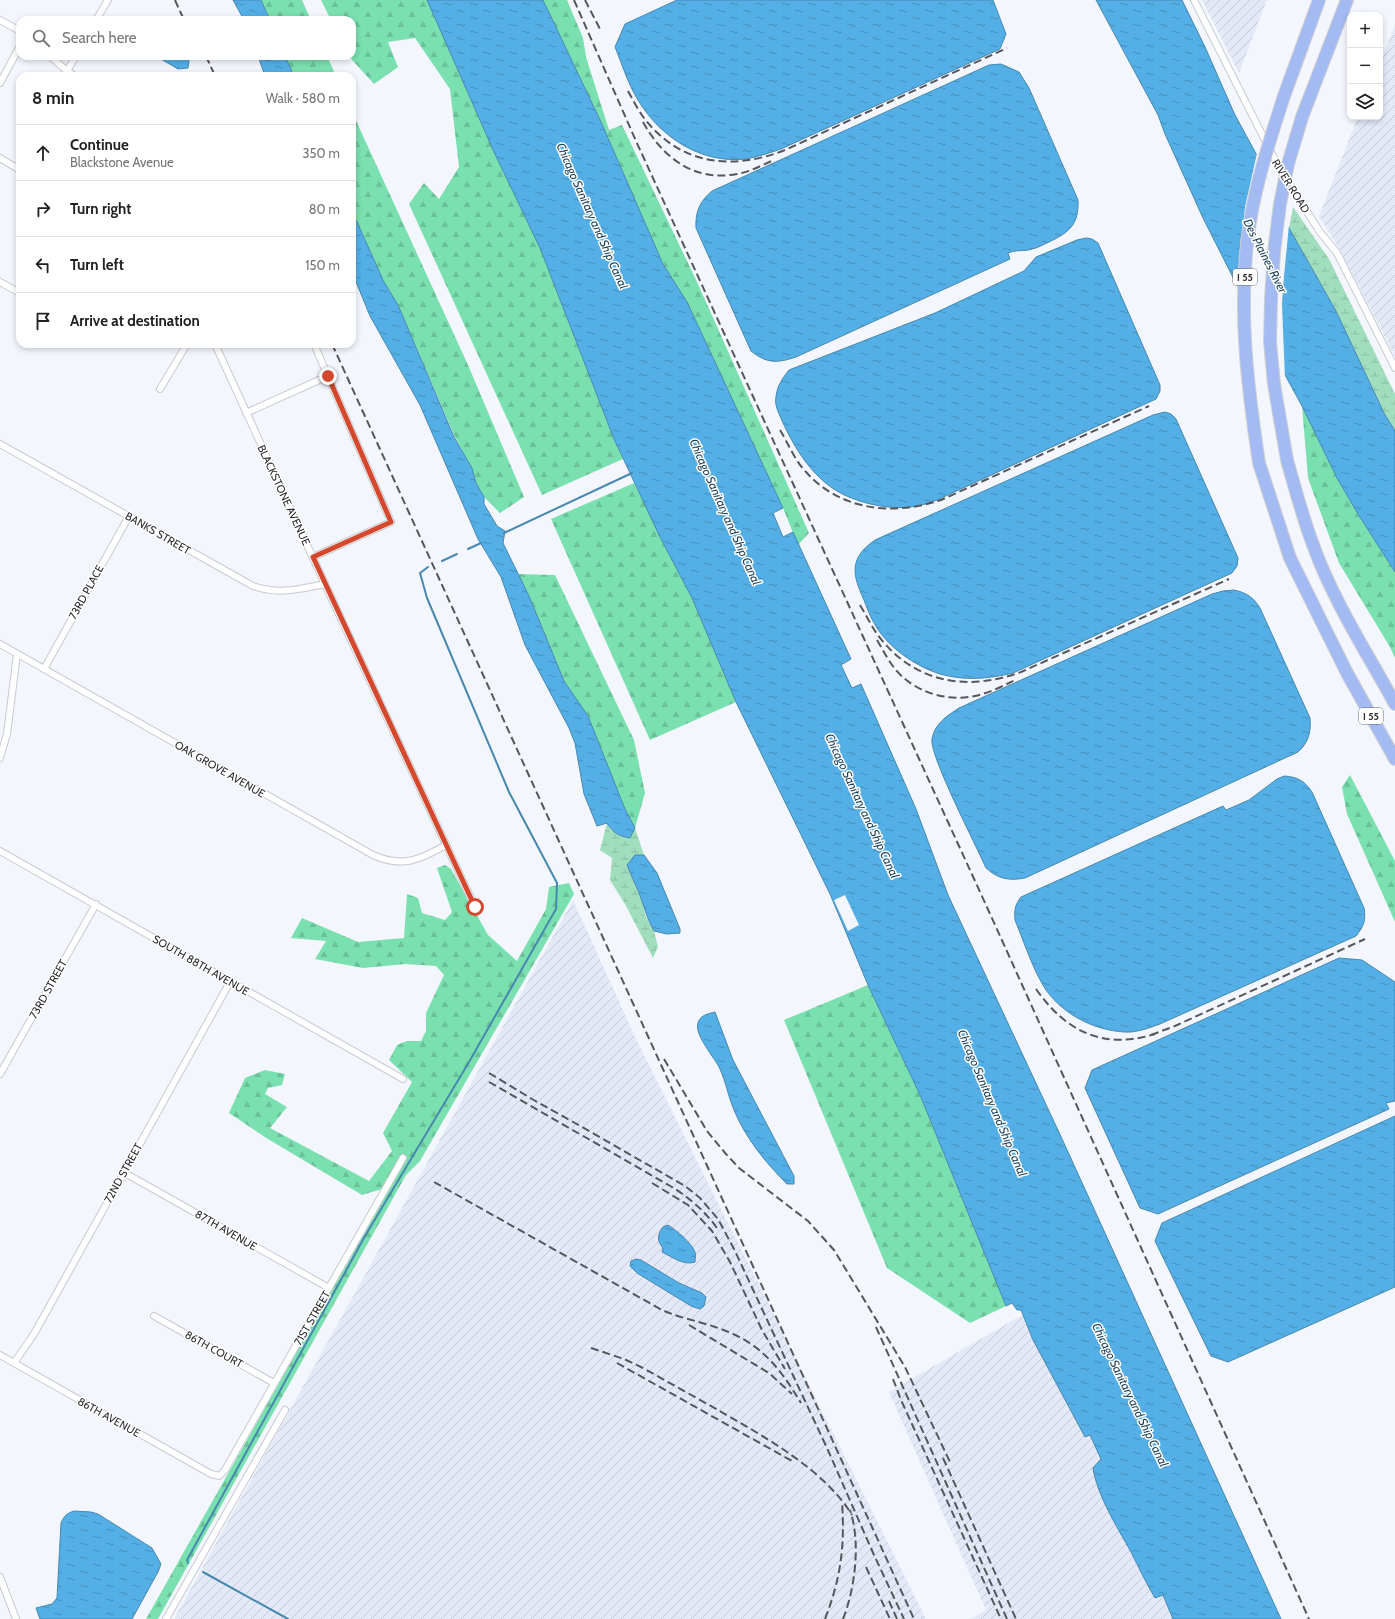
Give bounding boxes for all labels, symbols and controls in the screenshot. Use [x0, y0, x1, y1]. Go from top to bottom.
map controls [1347, 12, 1383, 120]
button: + [1347, 12, 1383, 48]
search box [16, 16, 356, 60]
icon: search [30, 27, 52, 49]
text: Search here [62, 29, 137, 47]
button: − [1347, 48, 1383, 84]
button: layers [1347, 84, 1383, 120]
text: 8 min [32, 88, 74, 108]
text: Walk · 580 m [266, 90, 340, 106]
text: Continue [70, 136, 129, 154]
water label: Chicago Sanitary and Ship Canal [553, 140, 632, 291]
icon: ahead [32, 142, 54, 164]
text: 350 m [303, 145, 340, 161]
text: Blackstone Avenue [70, 154, 174, 170]
street label: RIVER ROAD [1269, 156, 1313, 216]
icon: right [32, 198, 54, 220]
text: Turn right [70, 200, 131, 218]
text: 80 m [309, 201, 340, 217]
water label: Des Plaines River [1240, 216, 1291, 297]
icon: left [32, 254, 54, 276]
text: Turn left [70, 256, 124, 274]
text: 150 m [305, 257, 340, 273]
road number: I 55 [1233, 269, 1257, 285]
icon: arrive [32, 310, 54, 332]
text: Arrive at destination [70, 312, 200, 330]
route end [319, 367, 337, 385]
water label: Chicago Sanitary and Ship Canal [686, 436, 765, 587]
street label: BLACKSTONE AVENUE [255, 442, 313, 548]
street label: BANKS STREET [123, 509, 193, 557]
street label: 73RD PLACE [65, 562, 107, 622]
road number: I 55 [1359, 708, 1383, 724]
water label: Chicago Sanitary and Ship Canal [822, 731, 903, 881]
street label: OAK GROVE AVENUE [172, 737, 268, 801]
route start [466, 898, 484, 916]
street label: SOUTH 88TH AVENUE [150, 932, 252, 998]
street label: 73RD STREET [26, 957, 70, 1021]
water label: Chicago Sanitary and Ship Canal [955, 1027, 1030, 1179]
street label: 72ND STREET [101, 1140, 145, 1205]
street label: 87TH AVENUE [192, 1207, 260, 1253]
street label: 71ST STREET [291, 1288, 333, 1348]
water label: Chicago Sanitary and Ship Canal [1089, 1320, 1172, 1469]
street label: 86TH COURT [183, 1327, 246, 1371]
street label: 86TH AVENUE [75, 1394, 143, 1440]

